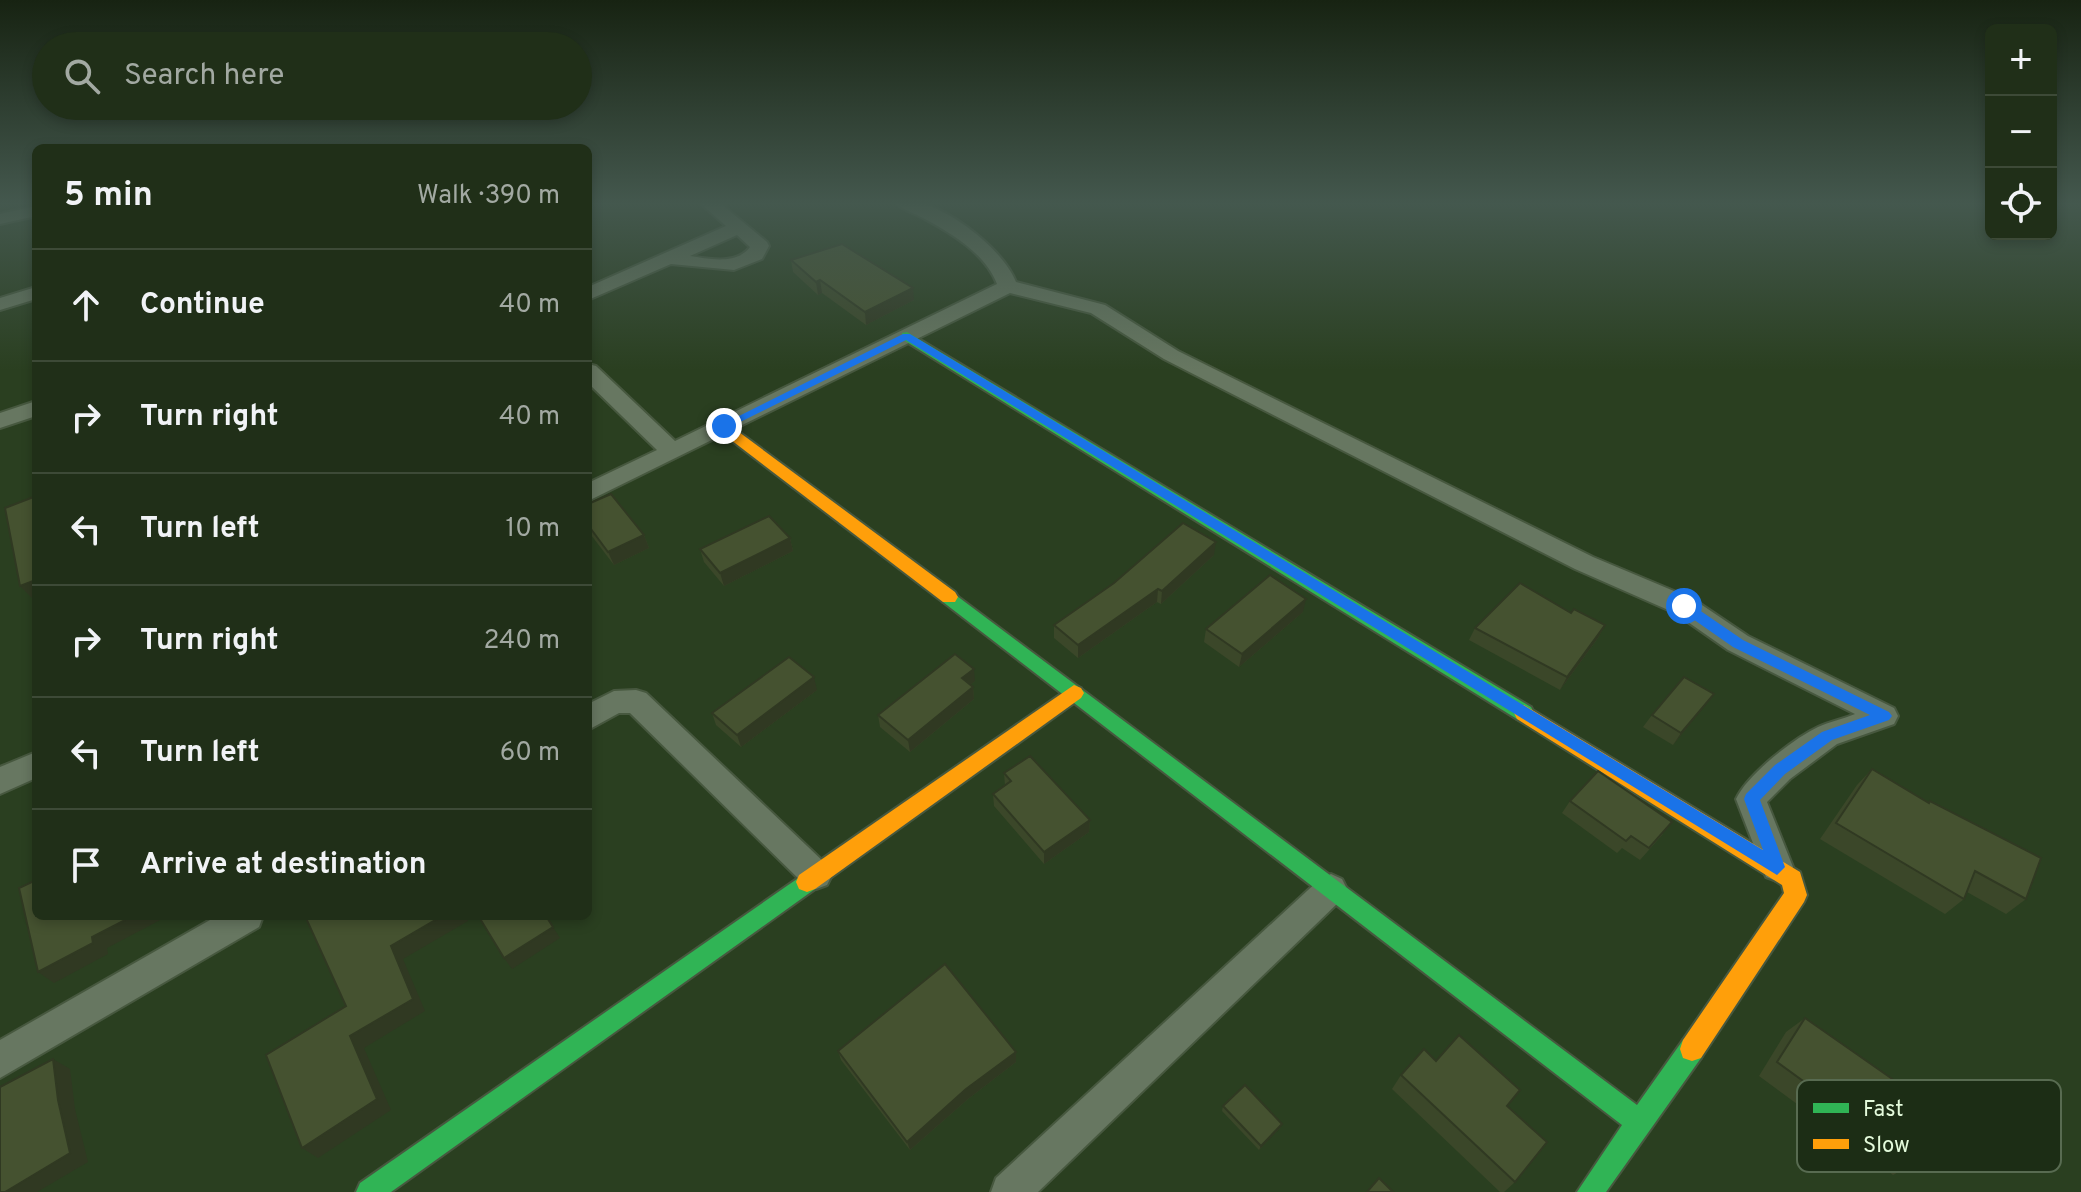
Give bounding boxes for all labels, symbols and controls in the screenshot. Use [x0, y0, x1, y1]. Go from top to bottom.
map controls [1985, 24, 2057, 240]
button: + [1985, 24, 2057, 96]
search box [32, 32, 592, 120]
icon: search [60, 54, 104, 98]
text: Search here [124, 58, 284, 95]
button: − [1985, 96, 2057, 168]
button: locate [1985, 168, 2057, 240]
text: 5 min [64, 175, 153, 218]
text: Walk · 390 m [417, 180, 560, 213]
icon: ahead [64, 283, 108, 327]
text: Continue [140, 287, 265, 324]
text: 40 m [499, 289, 560, 322]
icon: right [64, 395, 108, 439]
text: Turn right [140, 399, 278, 436]
text: 40 m [499, 401, 560, 434]
route end [706, 408, 742, 444]
icon: left [64, 507, 108, 551]
text: Turn left [140, 511, 260, 548]
text: 10 m [505, 513, 560, 546]
route start [1666, 588, 1702, 624]
icon: right [64, 619, 108, 663]
text: Turn right [140, 623, 278, 660]
text: 240 m [483, 625, 560, 658]
icon: left [64, 731, 108, 775]
text: Turn left [140, 735, 260, 772]
text: 60 m [500, 737, 560, 770]
icon: arrive [64, 843, 108, 887]
text: Arrive at destination [140, 847, 426, 884]
legend [1797, 1080, 2061, 1172]
text: Fast [1863, 1097, 1904, 1124]
text: Slow [1863, 1133, 1910, 1160]

